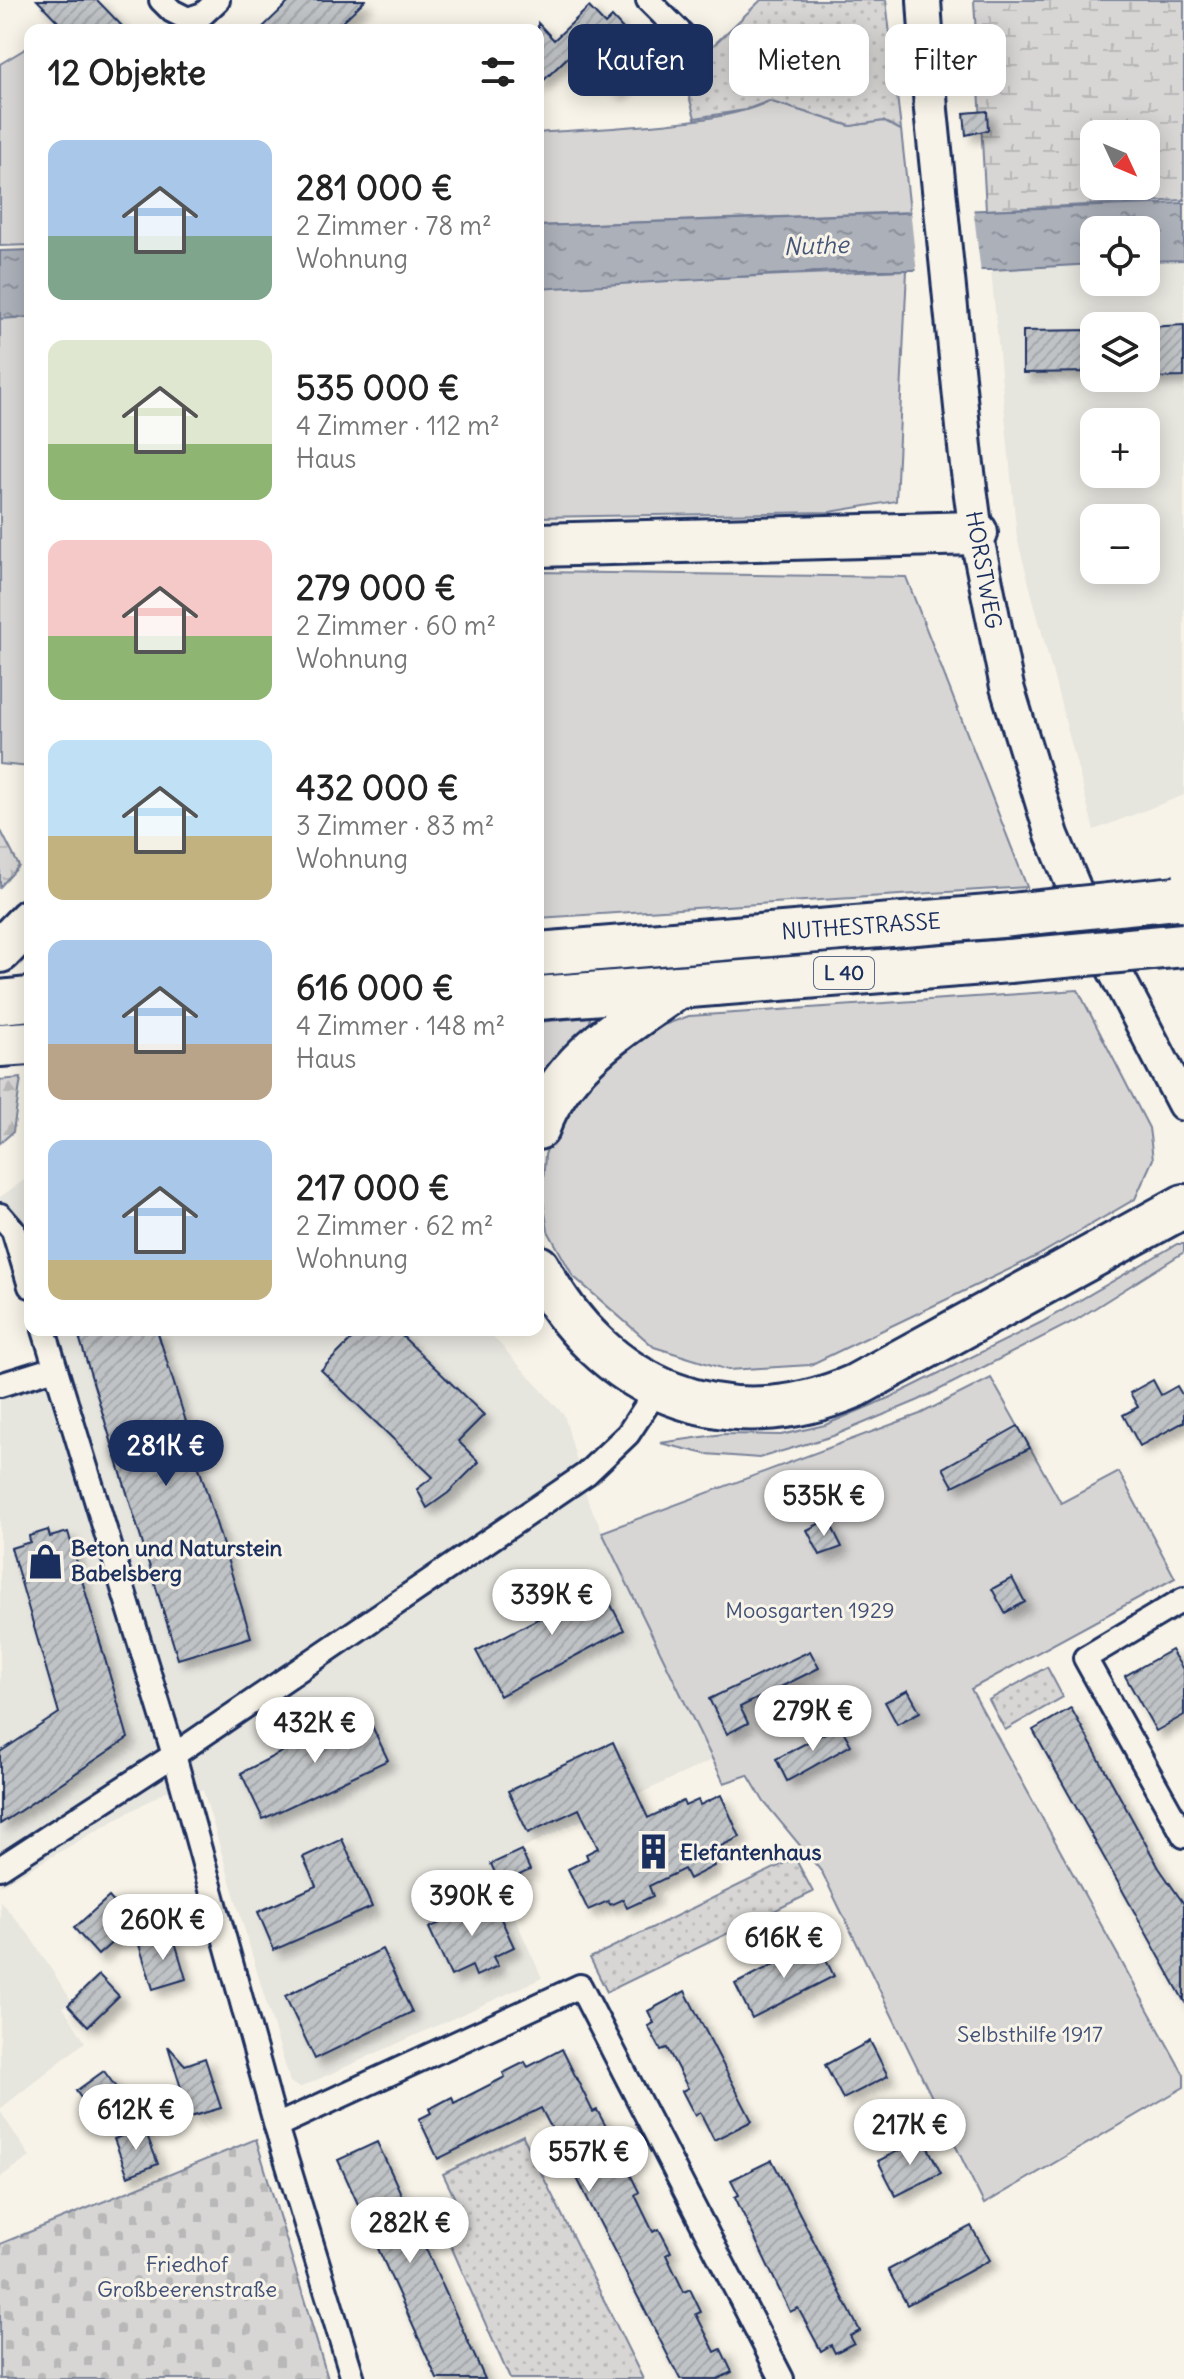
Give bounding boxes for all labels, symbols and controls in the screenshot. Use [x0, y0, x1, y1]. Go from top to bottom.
chip: Kaufen [568, 24, 713, 96]
chip: Mieten [729, 24, 869, 96]
chip: Filter [885, 24, 1006, 96]
icon: filters [476, 50, 520, 94]
text: 12 Objekte [48, 51, 206, 94]
north arrow [1080, 120, 1160, 200]
map controls [1080, 120, 1160, 584]
text: 281 000 € [296, 166, 453, 209]
icon: home [112, 172, 208, 268]
text: 2 Zimmer · 78 m² [296, 209, 492, 242]
button: locate [1080, 216, 1160, 296]
water label: Nuthe [783, 229, 851, 261]
text: Wohnung [296, 242, 408, 275]
button: layers [1080, 312, 1160, 392]
text: 535 000 € [296, 366, 460, 409]
icon: home [112, 372, 208, 468]
button: + [1080, 408, 1160, 488]
text: 4 Zimmer · 112 m² [296, 409, 500, 442]
text: Haus [296, 442, 356, 475]
button: − [1080, 504, 1160, 584]
street label: HORSTWEG [960, 509, 1008, 631]
text: 279 000 € [296, 566, 456, 609]
icon: home [112, 572, 208, 668]
text: 2 Zimmer · 60 m² [296, 609, 496, 642]
text: Wohnung [296, 642, 408, 675]
text: 432 000 € [296, 766, 459, 809]
icon: home [112, 772, 208, 868]
text: 3 Zimmer · 83 m² [296, 809, 494, 842]
text: Wohnung [296, 842, 408, 875]
street label: NUTHESTRASSE [780, 906, 942, 946]
road number: L 40 [814, 957, 874, 989]
text: 616 000 € [296, 966, 454, 1009]
icon: home [112, 972, 208, 1068]
text: 4 Zimmer · 148 m² [296, 1009, 505, 1042]
text: Haus [296, 1042, 356, 1075]
text: 217 000 € [296, 1166, 450, 1209]
icon: home [112, 1172, 208, 1268]
text: 2 Zimmer · 62 m² [296, 1209, 493, 1242]
text: Wohnung [296, 1242, 408, 1275]
pin: 281K € [101, 1420, 231, 1488]
text: 281K € [127, 1429, 205, 1462]
pin: 535K € [759, 1470, 889, 1538]
text: 535K € [782, 1479, 866, 1512]
place label: Beton und Naturstein Babelsberg [71, 1534, 283, 1587]
shop icon: Beton und Naturstein Babelsberg [26, 1542, 64, 1580]
pin: 339K € [487, 1569, 617, 1637]
text: 339K € [510, 1578, 594, 1611]
park label: Moosgarten 1929 [725, 1596, 895, 1624]
pin: 279K € [748, 1685, 878, 1753]
text: 279K € [773, 1694, 853, 1727]
pin: 432K € [250, 1697, 380, 1765]
text: 432K € [273, 1706, 357, 1739]
building icon: Elefantenhaus [635, 1833, 673, 1871]
place label: Elefantenhaus [680, 1838, 821, 1866]
pin: 390K € [407, 1870, 537, 1938]
text: 390K € [429, 1879, 515, 1912]
pin: 260K € [98, 1894, 228, 1962]
text: 260K € [120, 1903, 206, 1936]
pin: 616K € [719, 1912, 849, 1980]
text: 616K € [744, 1921, 824, 1954]
park label: Selbsthilfe 1917 [957, 2020, 1103, 2048]
pin: 612K € [71, 2084, 201, 2152]
text: 612K € [97, 2093, 175, 2126]
pin: 217K € [845, 2099, 975, 2167]
text: 217K € [872, 2108, 948, 2141]
pin: 557K € [524, 2126, 654, 2194]
text: 557K € [548, 2135, 630, 2168]
pin: 282K € [345, 2197, 475, 2265]
text: 282K € [369, 2206, 451, 2239]
park label: Friedhof Großbeerenstraße [97, 2250, 277, 2303]

